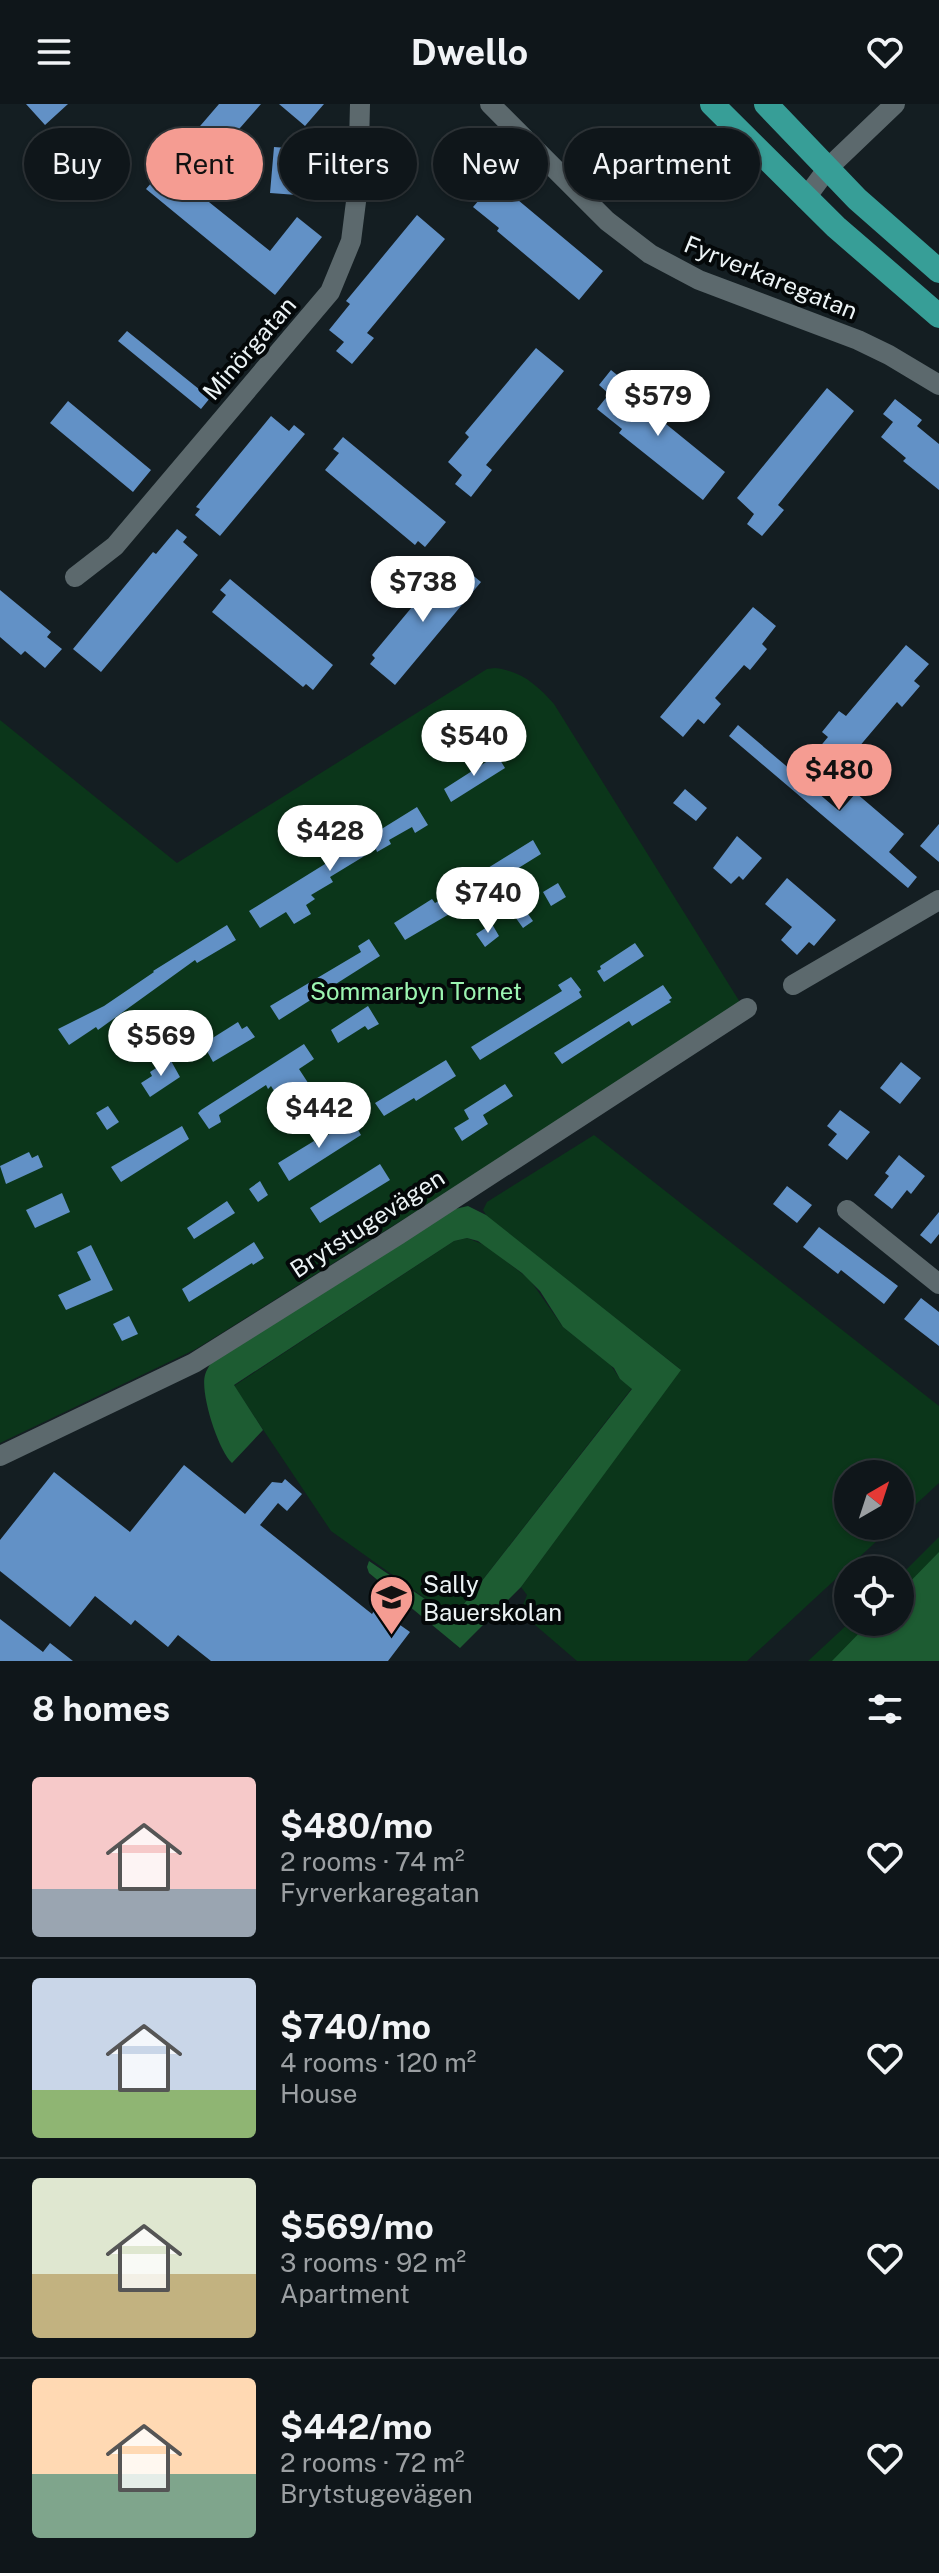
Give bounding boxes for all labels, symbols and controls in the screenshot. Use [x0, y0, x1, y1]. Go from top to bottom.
icon: menu [32, 30, 76, 74]
icon: heart [863, 30, 907, 74]
text: Dwello [411, 31, 528, 73]
chip: Buy [24, 128, 130, 200]
chip: Rent [146, 128, 263, 200]
chip: Filters [279, 128, 417, 200]
chip: New [433, 128, 548, 200]
chip: Apartment [564, 128, 760, 200]
street label: Fyrverkaregatan [680, 230, 862, 324]
street label: Minörgatan [197, 291, 301, 405]
pin: $579 [611, 370, 705, 438]
text: $579 [624, 380, 692, 411]
pin: $738 [376, 556, 470, 624]
text: $738 [389, 566, 457, 597]
pin: $540 [427, 710, 521, 778]
text: $540 [439, 720, 509, 751]
pin: $480 [792, 744, 886, 812]
text: $480 [805, 754, 873, 785]
pin: $428 [283, 805, 377, 873]
text: $428 [296, 815, 364, 846]
pin: $740 [441, 867, 535, 935]
text: $740 [454, 877, 522, 908]
park label: Sommarbyn Tornet [310, 977, 522, 1005]
pin: $569 [114, 1010, 208, 1078]
text: $569 [126, 1020, 196, 1051]
pin: $442 [272, 1082, 366, 1150]
text: $442 [285, 1092, 353, 1123]
street label: Brytstugevägen [285, 1163, 449, 1283]
north arrow [834, 1460, 914, 1540]
map controls [834, 1460, 914, 1636]
button: locate [834, 1556, 914, 1636]
place label: Sally Bauerskolan [423, 1570, 562, 1626]
school or university icon: Sally Bauerskolan [368, 1574, 416, 1637]
icon: filters [863, 1687, 907, 1731]
text: 8 homes [32, 1689, 170, 1729]
text: $480/mo [280, 1806, 433, 1846]
icon: home [96, 1809, 192, 1905]
icon: heart [863, 1835, 907, 1879]
text: 2 rooms · 74 m² [280, 1846, 465, 1877]
text: Fyrverkaregatan [280, 1877, 480, 1908]
text: $740/mo [280, 2007, 431, 2047]
icon: home [96, 2010, 192, 2106]
icon: heart [863, 2036, 907, 2080]
text: 4 rooms · 120 m² [280, 2047, 476, 2078]
text: House [280, 2078, 357, 2109]
text: $569/mo [280, 2207, 434, 2247]
icon: home [96, 2210, 192, 2306]
icon: heart [863, 2236, 907, 2280]
text: 3 rooms · 92 m² [280, 2247, 466, 2278]
text: Apartment [280, 2278, 410, 2309]
text: $442/mo [280, 2407, 432, 2447]
icon: home [96, 2410, 192, 2506]
icon: heart [863, 2436, 907, 2480]
text: 2 rooms · 72 m² [280, 2447, 465, 2478]
text: Brytstugevägen [280, 2478, 473, 2509]

